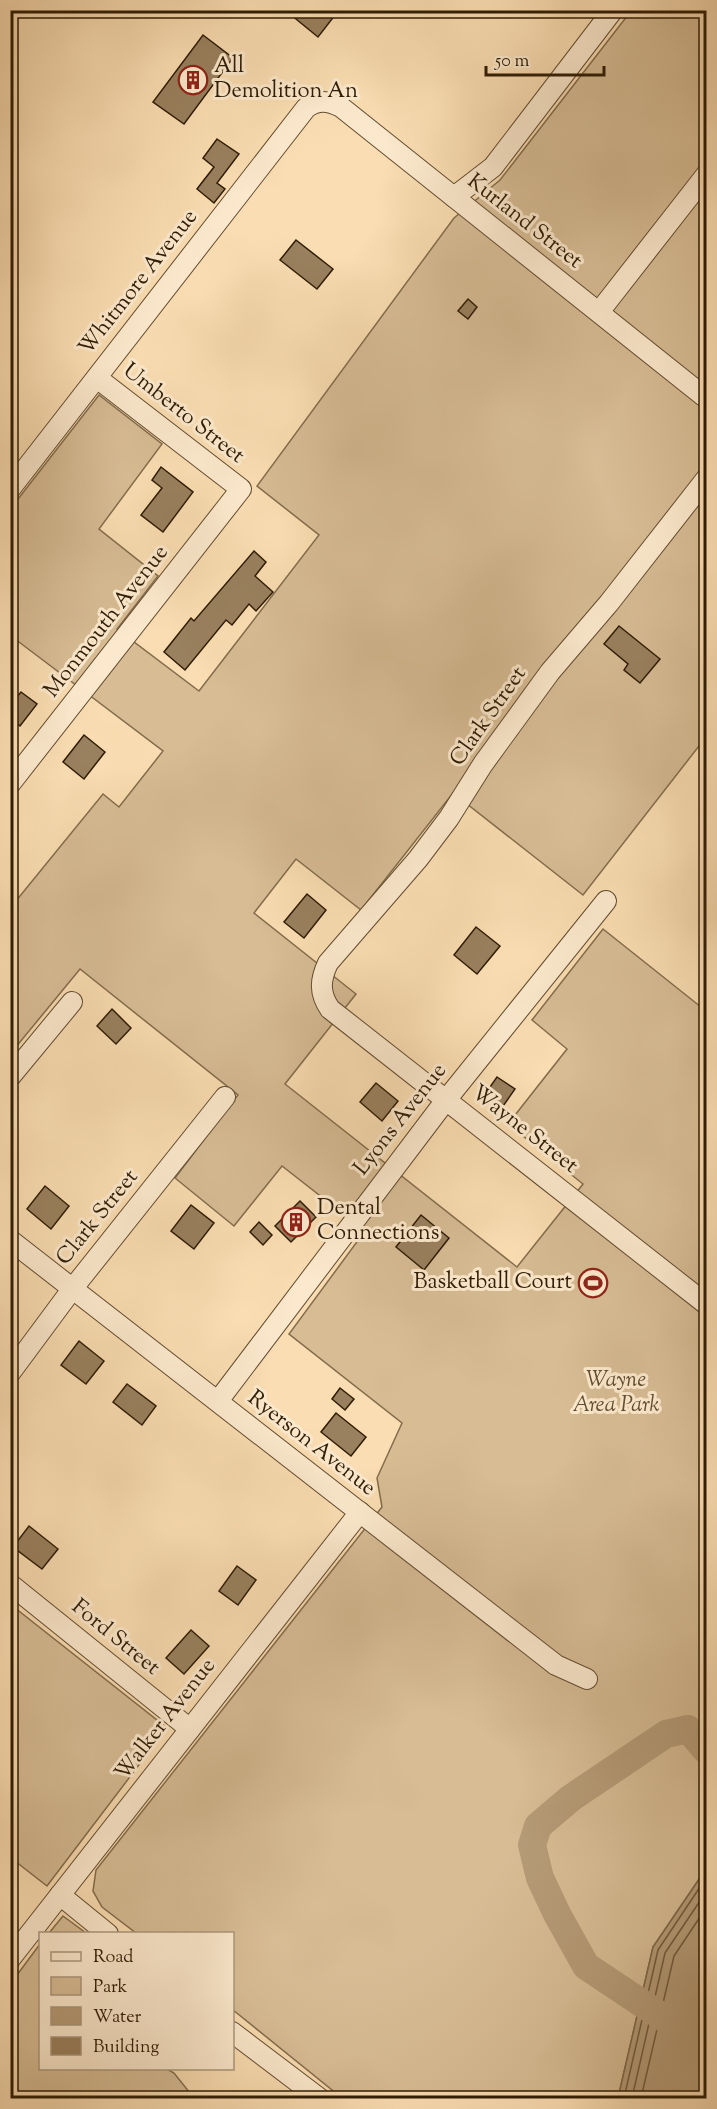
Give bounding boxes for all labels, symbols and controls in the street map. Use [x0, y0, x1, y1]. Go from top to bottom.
scale bar [486, 39, 604, 77]
text: 50 m [494, 49, 530, 75]
place label: All Demolition An [214, 51, 358, 108]
building icon: All Demolition An [177, 64, 209, 96]
street label: Kurland Street [459, 167, 589, 278]
street label: Whitmore Avenue [72, 203, 206, 363]
street label: Umberto Street [115, 356, 251, 472]
street label: Monmouth Avenue [37, 539, 177, 705]
street label: Clark Street [443, 660, 535, 773]
street label: Lyons Avenue [347, 1057, 455, 1183]
street label: Wayne Street [464, 1078, 585, 1182]
street label: Clark Street [49, 1163, 147, 1273]
place label: Dental Connections [317, 1193, 439, 1250]
building icon: Dental Connections [280, 1206, 312, 1238]
place label: Basketball Court [414, 1267, 572, 1299]
sports icon: Basketball Court [577, 1267, 609, 1299]
park label: Wayne Area Park [572, 1365, 660, 1422]
street label: Ryerson Avenue [240, 1384, 382, 1504]
street label: Ford Street [64, 1592, 167, 1684]
street label: Walker Avenue [108, 1652, 224, 1788]
legend [39, 1932, 234, 2070]
text: Road [93, 1945, 133, 1971]
text: Park [93, 1975, 128, 2001]
text: Water [93, 2005, 142, 2031]
text: Building [93, 2035, 159, 2061]

